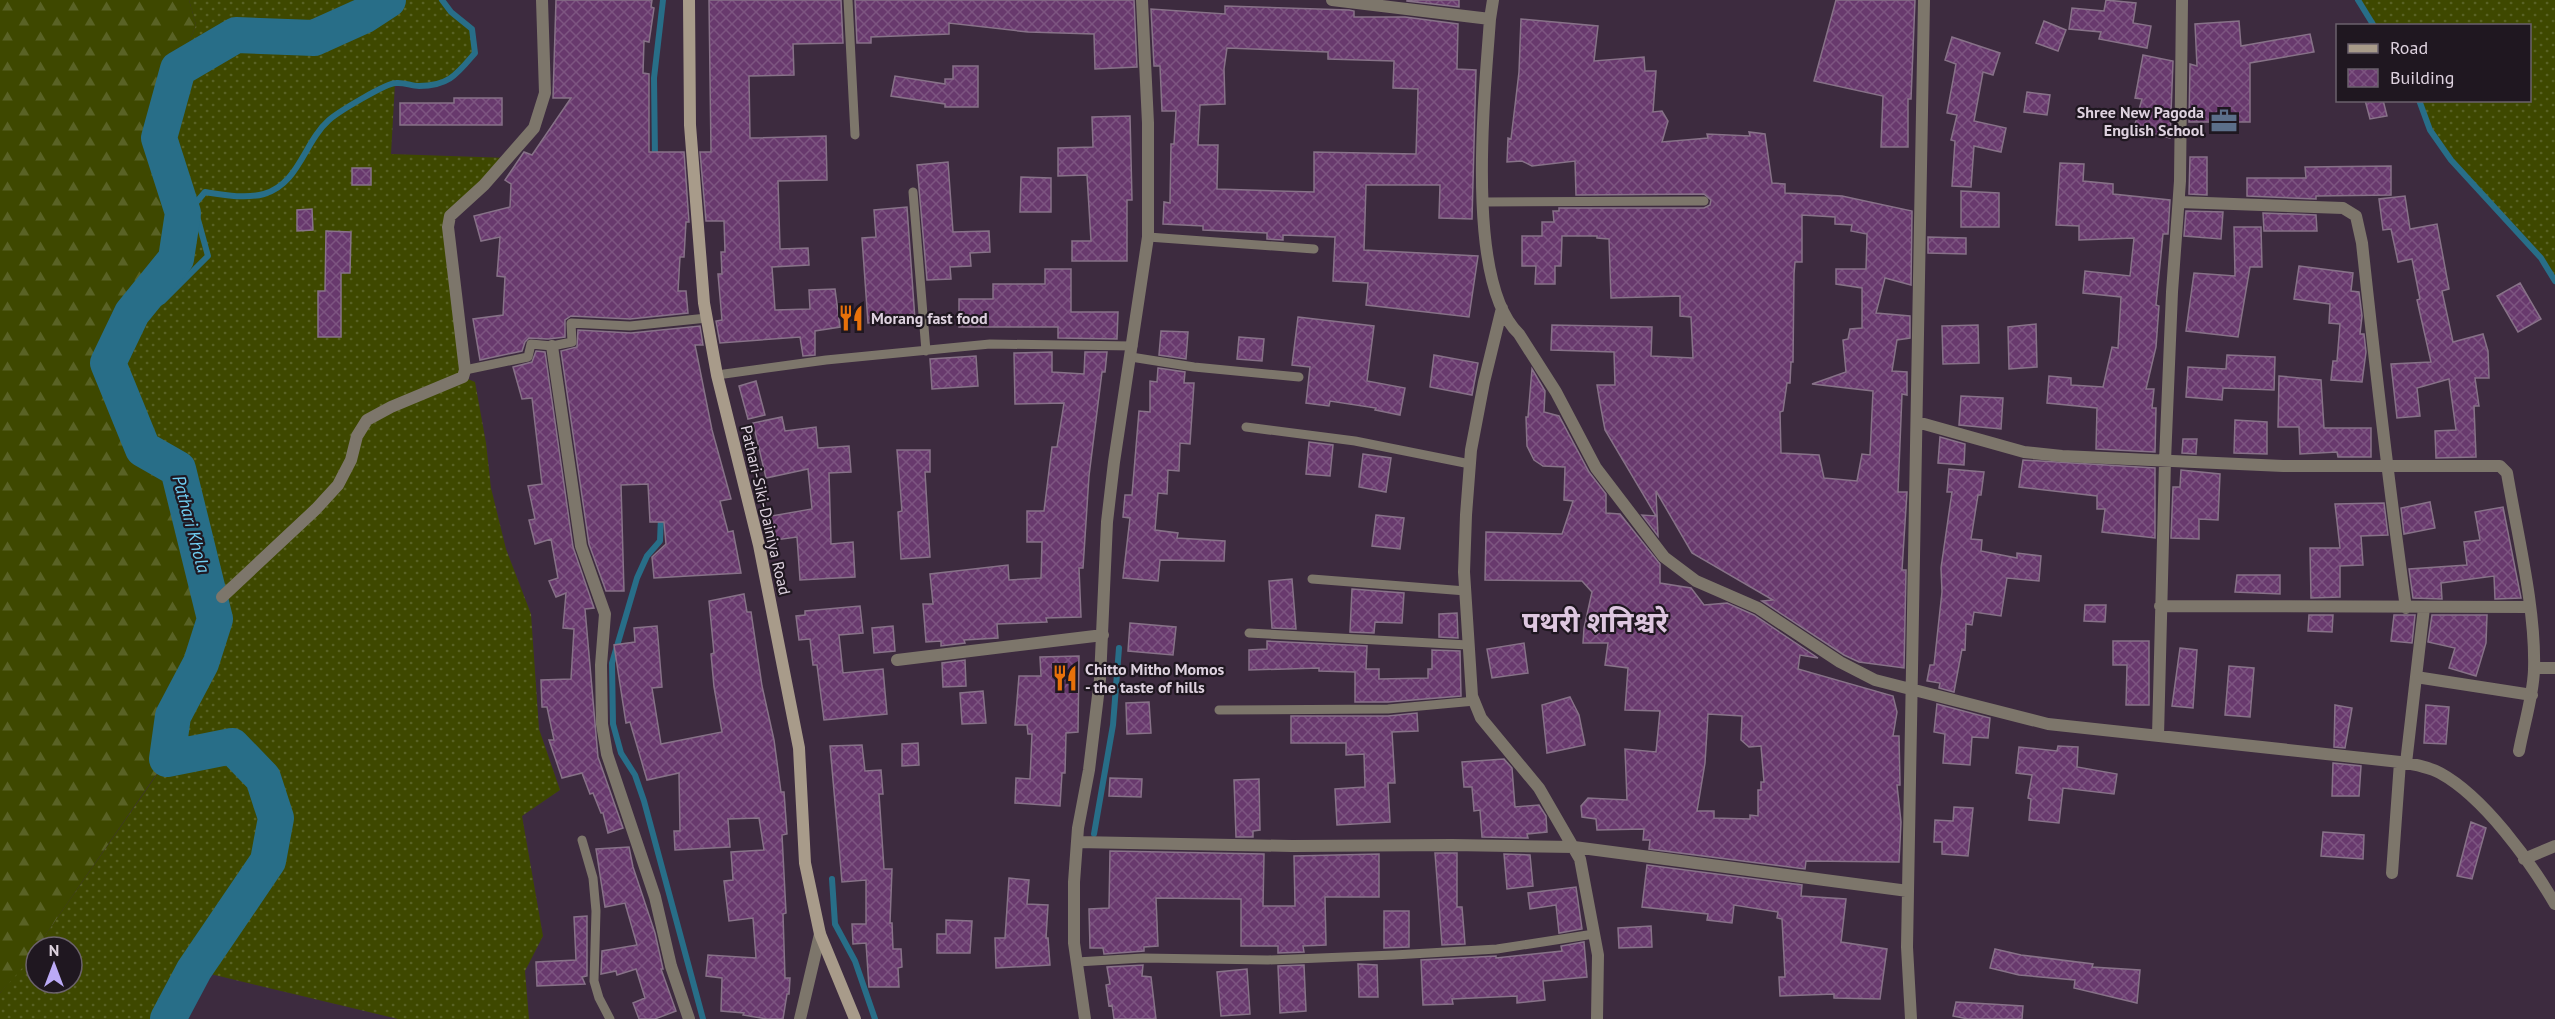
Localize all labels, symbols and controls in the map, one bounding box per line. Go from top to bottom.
legend [2336,24,2531,102]
text: Road [2390,36,2428,59]
text: Building [2390,66,2454,89]
place label: Shree New Pagoda English School [2077,102,2204,140]
office icon: Shree New Pagoda English School [2209,106,2239,136]
restaurant icon: Morang fast food [836,303,866,333]
place label: Morang fast food [871,308,988,328]
street label: Pathari-Siki-Dainiya Road [737,423,795,597]
water label: Pathari Khola [167,473,216,575]
district label: पथरी शनिश्चरे [1522,603,1669,640]
place label: Chitto Mitho Momos - the taste of hills [1085,659,1224,697]
restaurant icon: Chitto Mitho Momos - the taste of hills [1050,663,1080,693]
north arrow [24,935,84,995]
text: N [49,940,59,960]

